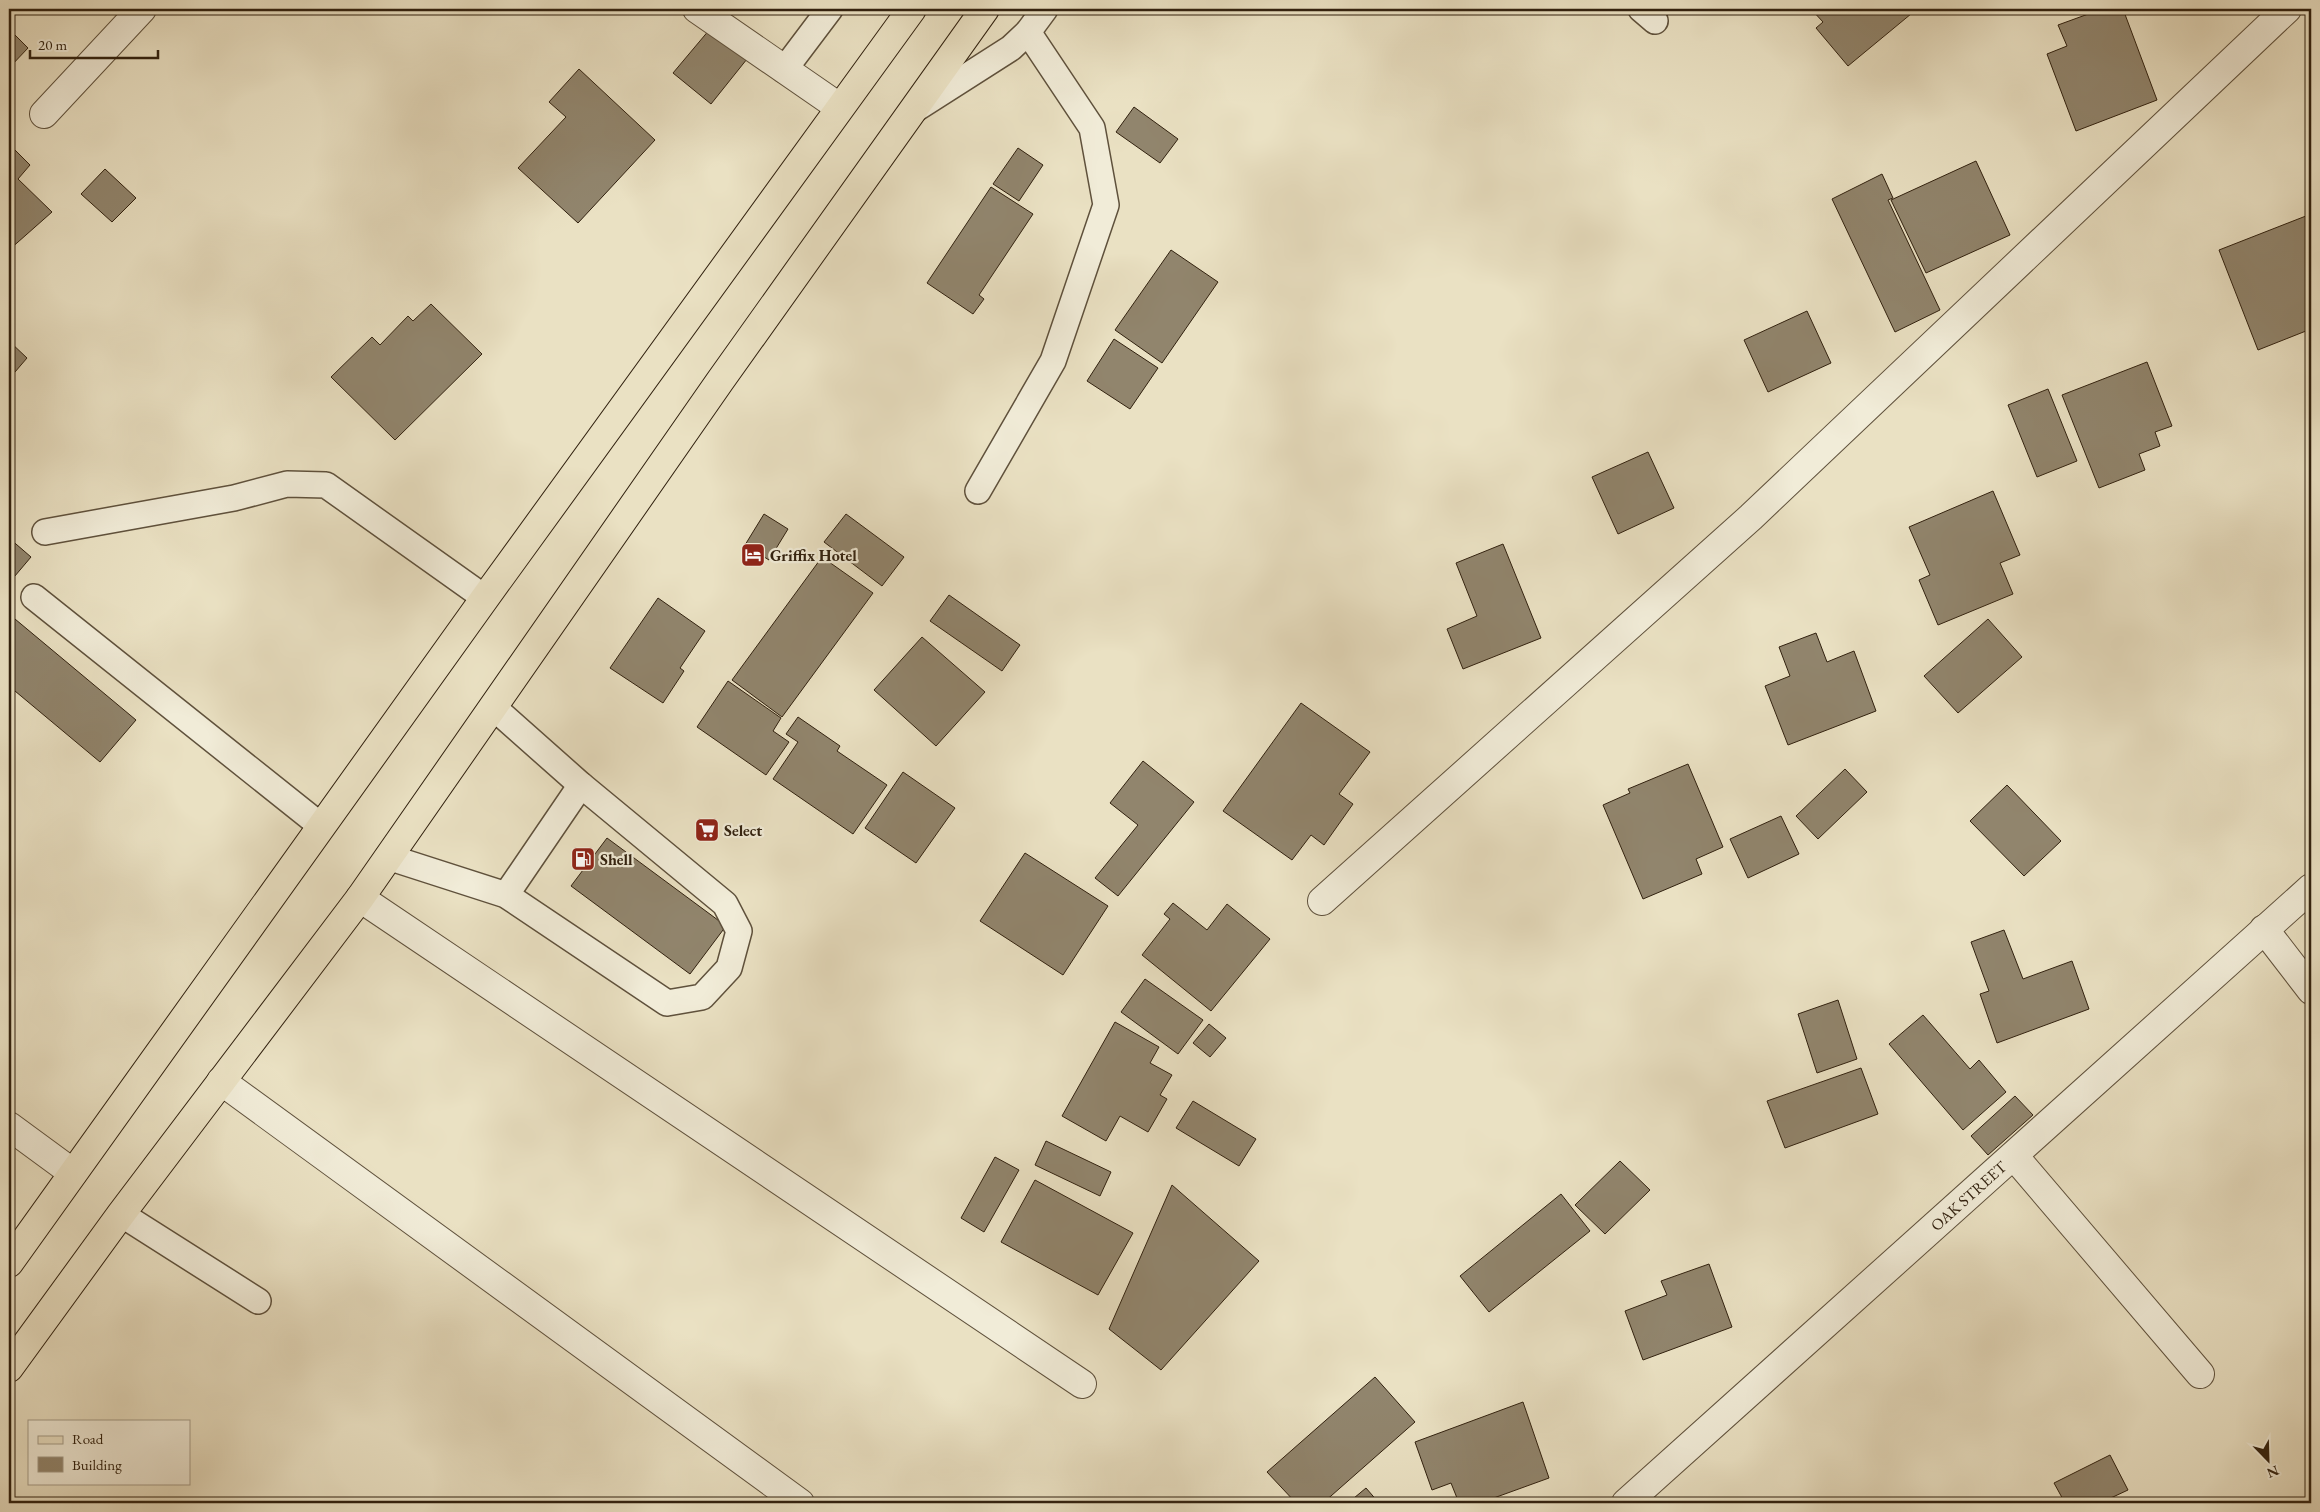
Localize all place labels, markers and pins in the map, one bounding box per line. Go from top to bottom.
hotel icon: Griffix Hotel [740,542,766,568]
place label: Griffix Hotel [770,545,857,566]
supermarket icon: Select [694,817,720,843]
place label: Select [724,820,762,841]
fuel station icon: Shell [570,846,596,872]
place label: Shell [600,849,633,870]

